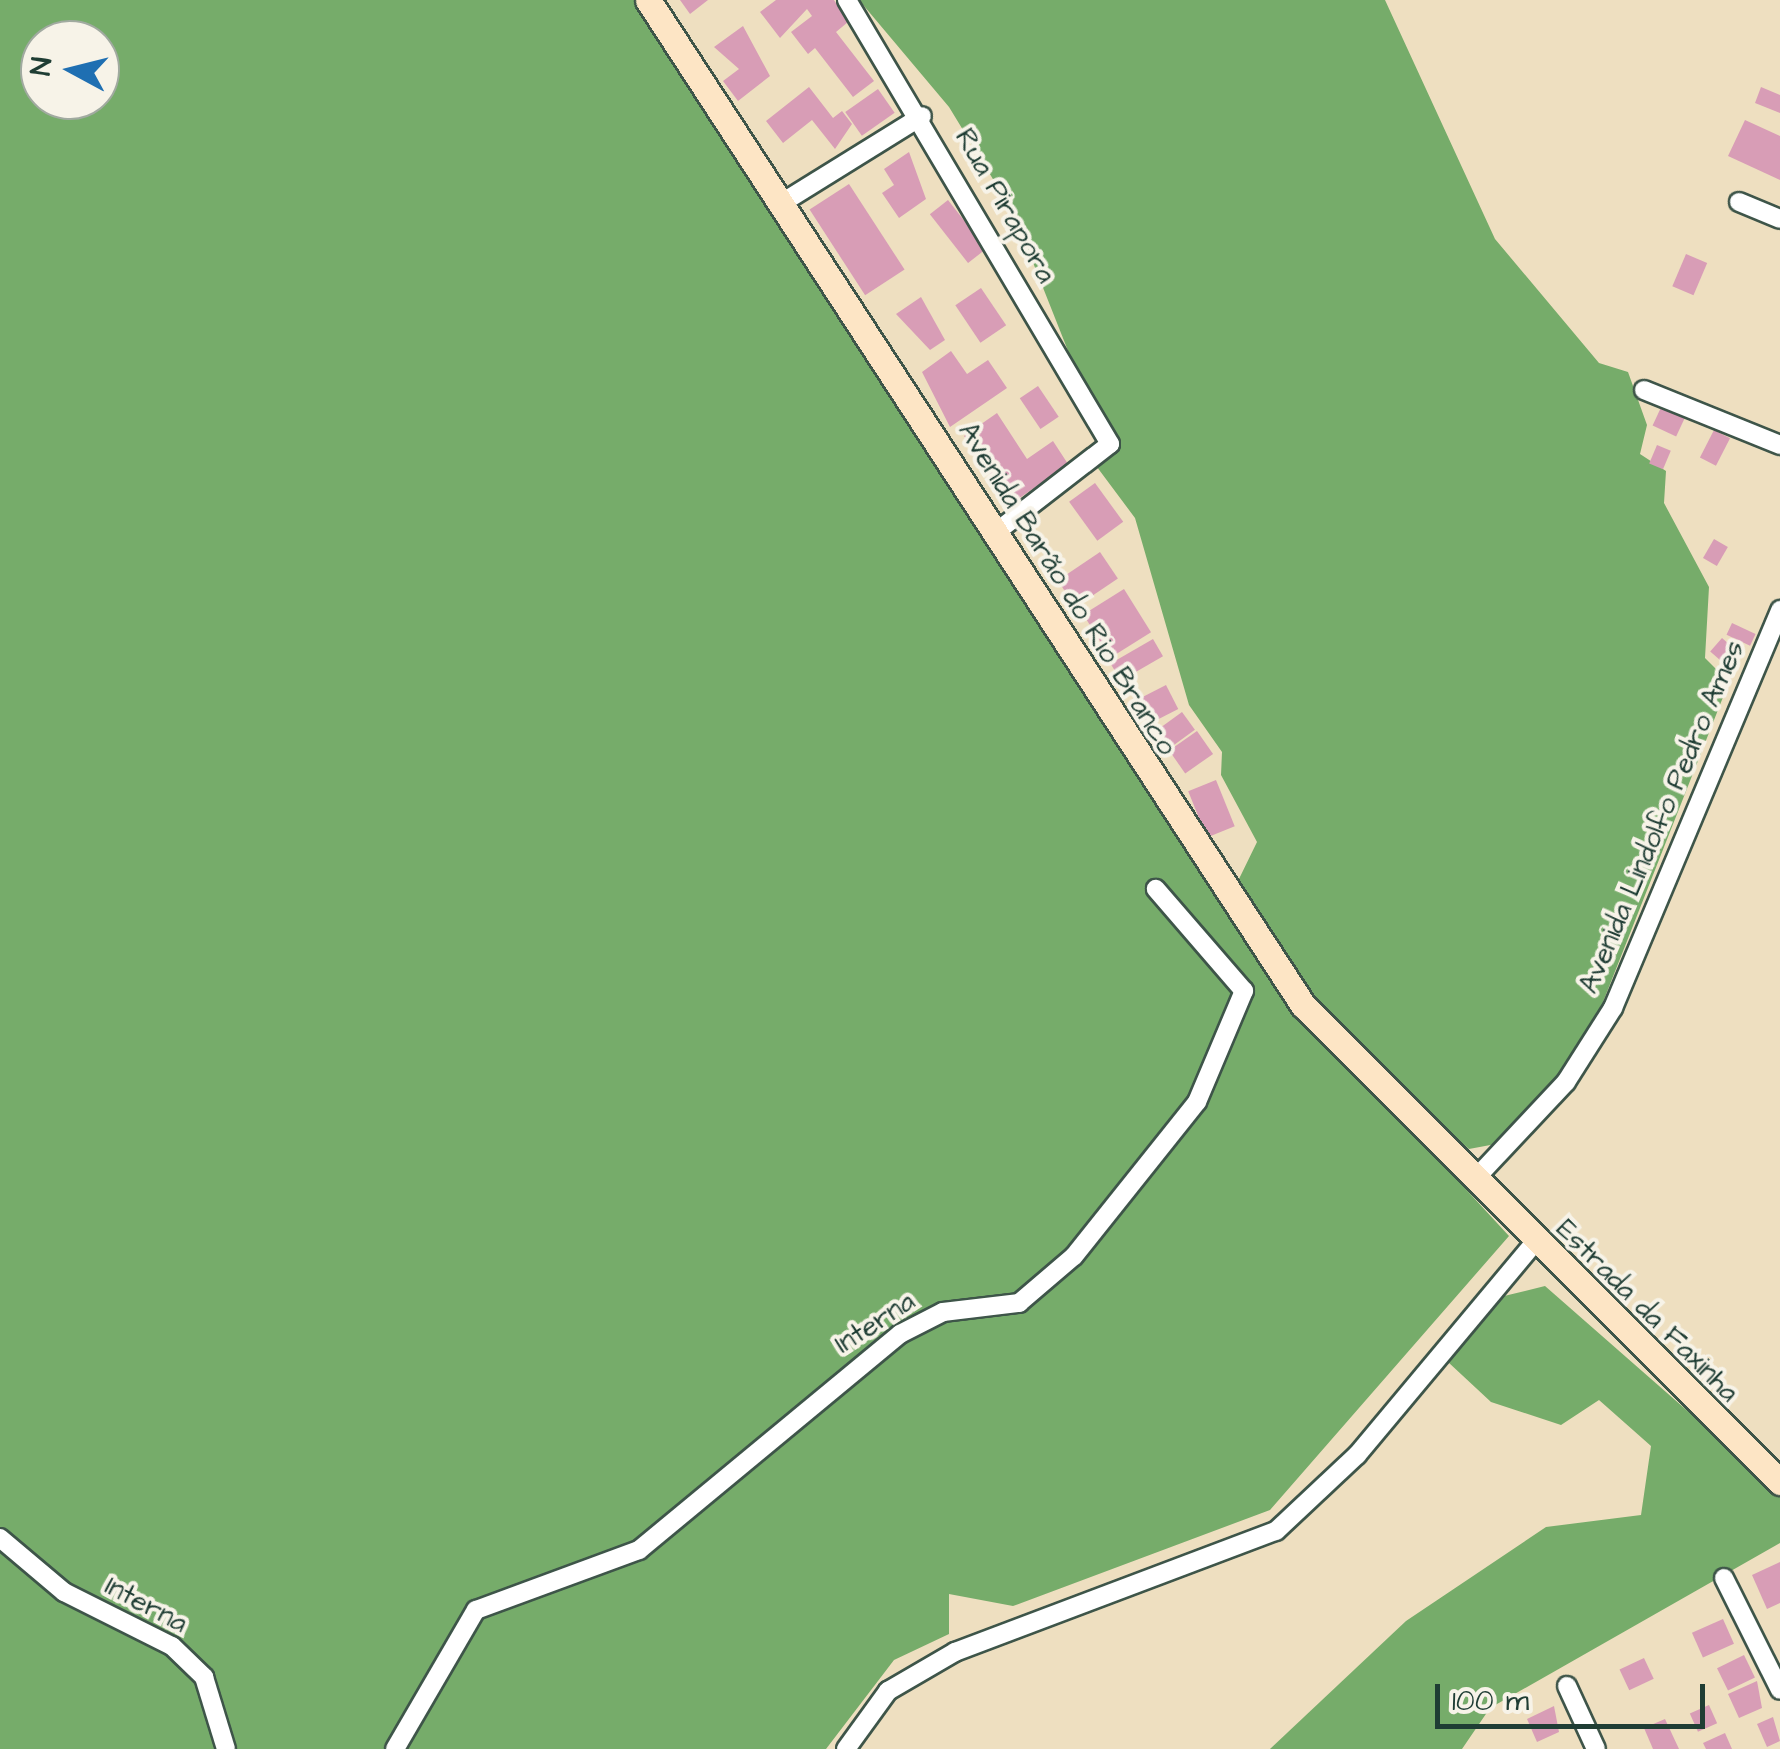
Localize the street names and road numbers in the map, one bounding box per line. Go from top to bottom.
street label: Rua Pirapora [947,123,1063,289]
street label: Avenida Barão do Rio Branco [950,416,1184,762]
street label: Avenida Lindolfo Pedro Ames [1572,636,1752,998]
street label: Estrada da Faxinha [1549,1213,1745,1409]
street label: Interna [829,1285,921,1361]
street label: Interna [99,1569,193,1641]

